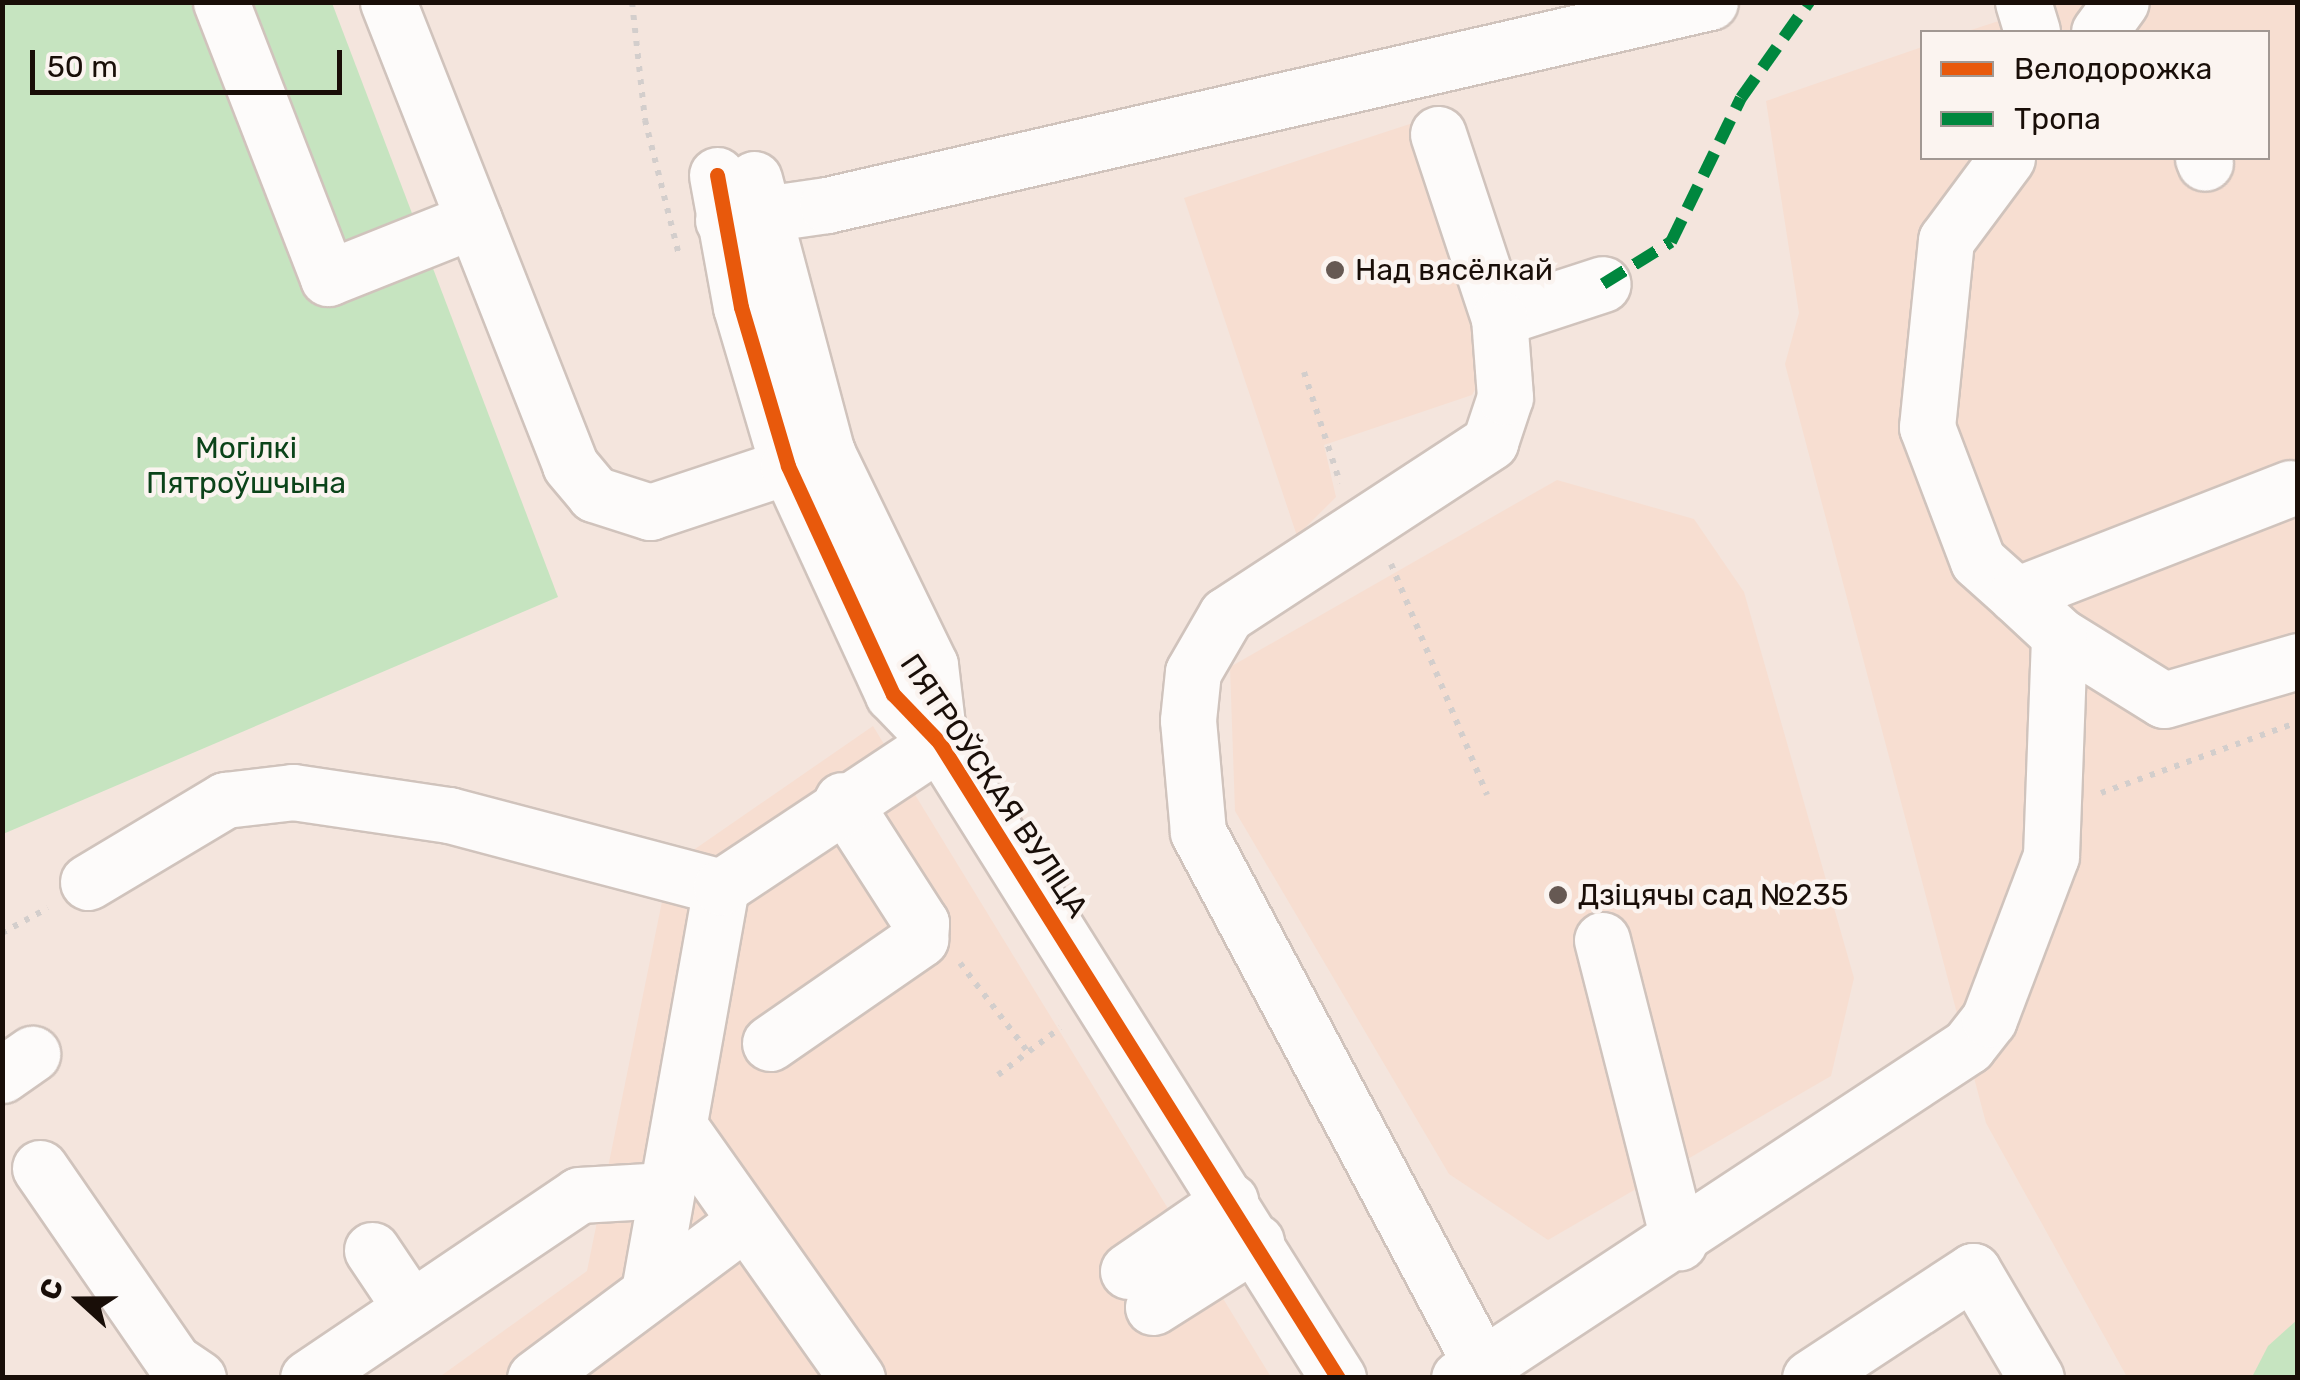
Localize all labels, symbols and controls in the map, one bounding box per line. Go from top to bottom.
scale bar [35,30,348,92]
legend [1920,30,2270,160]
text: 50 m [47,49,118,85]
text: Велодорожка [2014,51,2212,87]
text: Тропа [2014,101,2101,137]
place label: Над вясёлкай [1355,252,1553,288]
marker: Над вясёлкай [1324,259,1346,281]
park label: Могілкі Пятроўшчына [146,430,346,500]
street label: ПЯТРОЎСКАЯ ВУЛІЦА [892,647,1096,925]
place label: Дзіцячы сад №235 [1578,877,1848,913]
marker: Дзіцячы сад №235 [1547,884,1569,906]
north arrow [30,1250,130,1350]
text: С [33,1274,70,1304]

